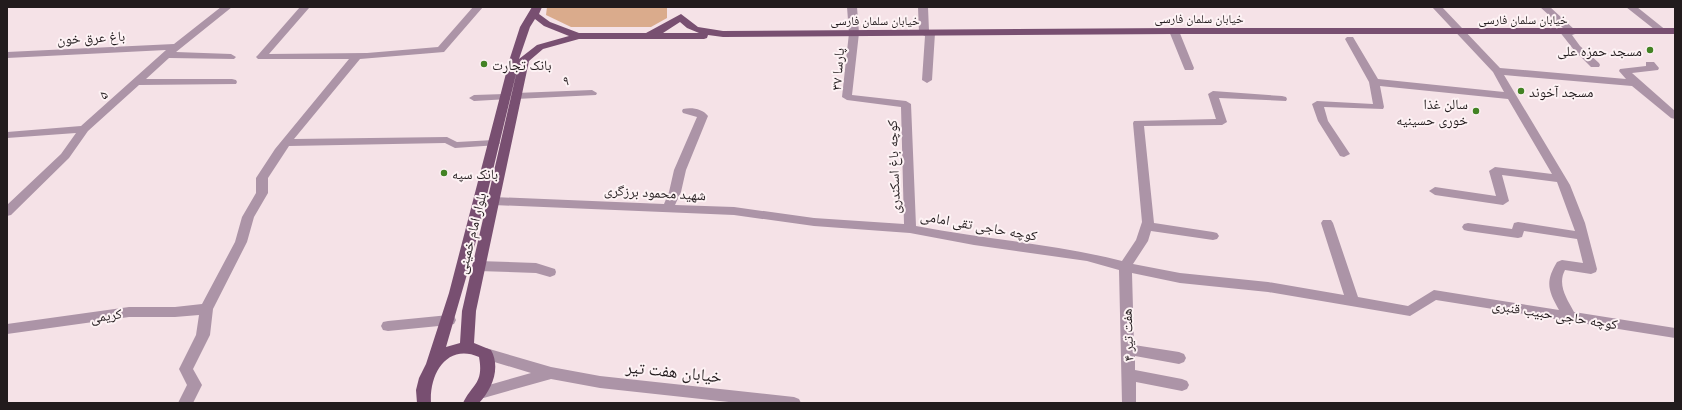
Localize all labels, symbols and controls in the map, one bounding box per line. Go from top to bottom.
street label: خیابان سلمان فارسی [1154,11,1244,26]
street label: خیابان سلمان فارسی [1478,12,1568,27]
street label: خیابان سلمان فارسی [830,13,920,28]
street label: باغ عرق خون [56,27,126,49]
place label: مسجد حمزه علی [1557,42,1642,60]
marker: مسجد حمزه علی [1645,45,1655,55]
street label: پارسا ۳۷ [827,47,848,91]
place label: بانک تجارت [492,56,552,74]
marker: بانک تجارت [479,59,489,69]
street label: ۹ [563,71,569,89]
place label: مسجد آخوند [1529,83,1593,101]
street label: ۵ [95,86,111,102]
marker: مسجد آخوند [1516,86,1526,96]
place label: سالن غذا خوری حسینیه [1396,95,1468,129]
marker: سالن غذا خوری حسینیه [1471,106,1481,116]
street label: کوچه باغ اسکندری [883,119,905,214]
place label: بانک سپه [452,165,498,183]
marker: بانک سپه [439,168,449,178]
street label: شهید محمود برزگری [604,181,706,204]
street label: بلوار امام خمینی [453,190,491,276]
street label: کوچه حاجی تقی امامی [919,206,1039,245]
street label: کوچه حاجی حبیب قنبری [1491,296,1619,333]
street label: کریمی [89,304,123,327]
street label: هفت تیر ۴ [1118,308,1137,362]
street label: خیابان هفت تیر [624,355,723,388]

